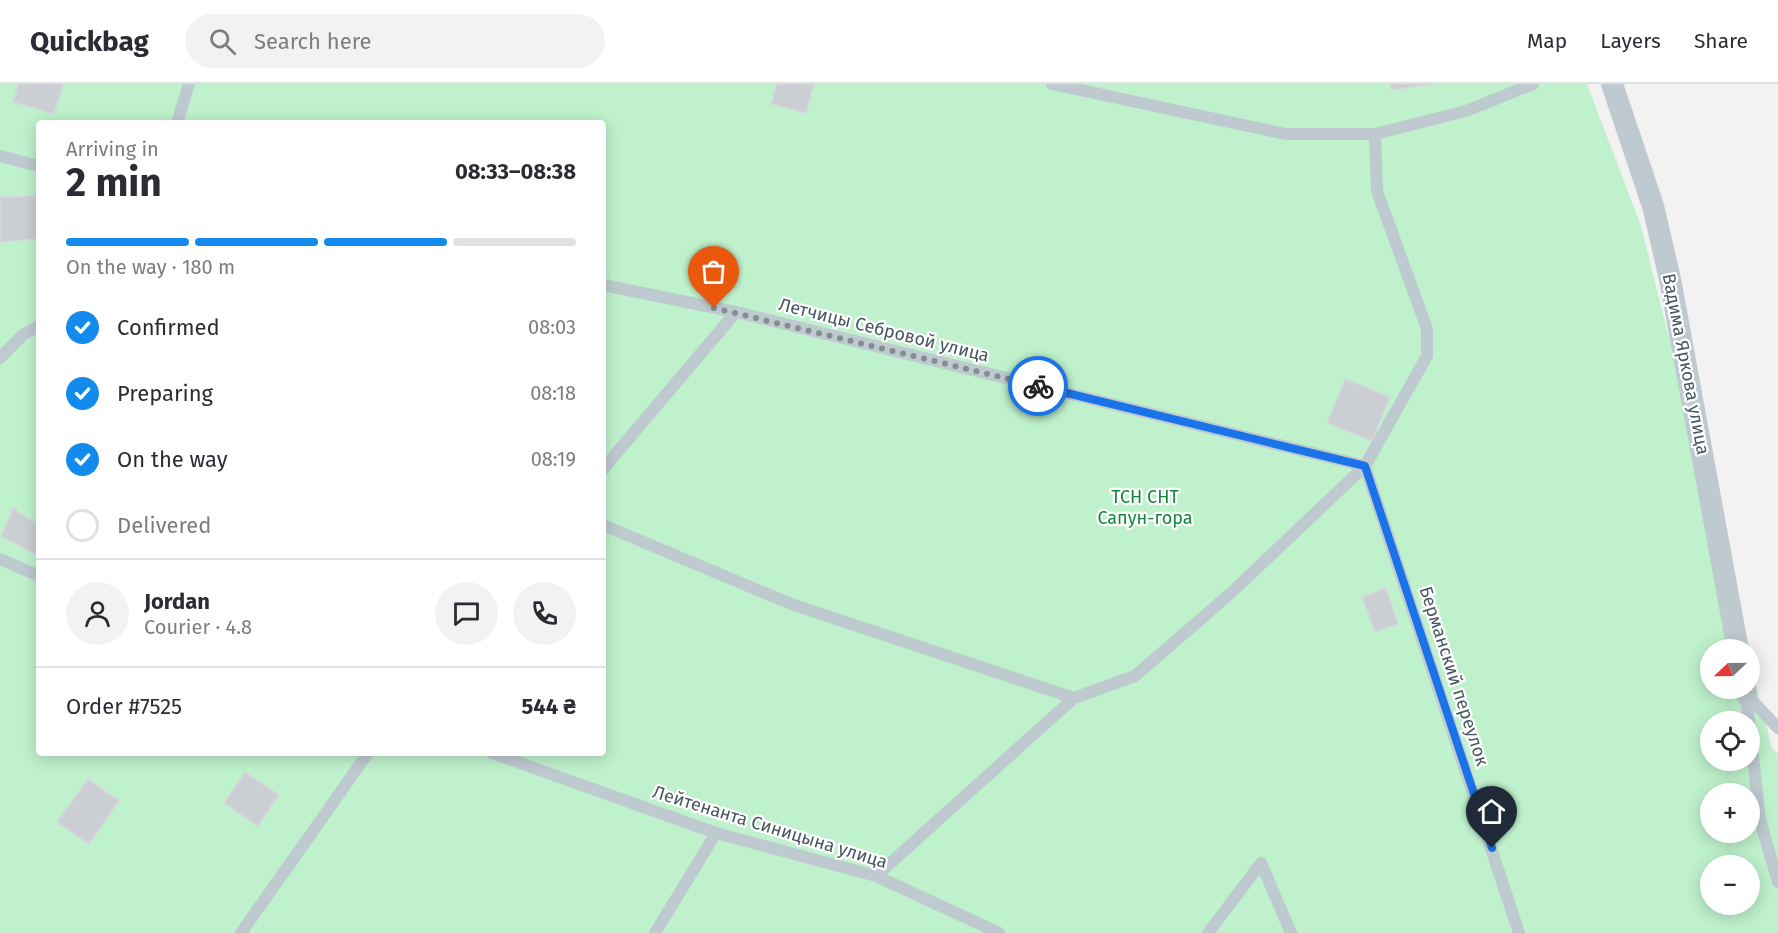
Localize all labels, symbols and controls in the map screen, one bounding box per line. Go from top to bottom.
search box [185,14,605,68]
text: Quickbag [30,25,149,58]
icon: search [206,25,239,58]
text: Search here [254,28,372,55]
text: Map [1527,28,1567,54]
text: Layers [1600,28,1661,54]
text: Share [1694,28,1748,54]
text: Arriving in [66,137,159,161]
text: 08:33–08:38 [455,158,576,185]
text: 2 min [66,160,162,206]
pin [688,246,739,308]
text: On the way · 180 m [66,255,235,279]
icon: bag [697,255,730,288]
street label: Вадима Яркова улица [1658,271,1714,457]
street label: Летчицы Себровой улица [777,293,991,367]
icon: check [66,311,99,344]
text: Confirmed [117,314,220,341]
text: 08:03 [528,315,576,339]
courier [1008,356,1068,416]
icon: bike [1022,370,1055,403]
icon: check [66,377,99,410]
text: Preparing [117,380,213,407]
text: 08:18 [530,381,576,405]
icon: check [66,443,99,476]
text: On the way [117,446,228,473]
text: 08:19 [531,447,576,471]
park label: ТСН СНТ Сапун-гора [1097,486,1193,529]
text: Delivered [117,512,212,539]
button: person [66,582,129,645]
button: chat [435,582,498,645]
button: phone [513,582,576,645]
street label: Берманский переулок [1415,583,1494,769]
text: Jordan [144,588,210,615]
text: Courier · 4.8 [144,615,252,639]
north arrow [1700,639,1760,699]
map controls [1700,639,1760,915]
text: Order #7525 [66,693,182,720]
text: 544 ₴ [521,693,576,720]
button: locate [1700,711,1760,771]
street label: Лейтенанта Синицына улица [650,781,890,873]
button: + [1700,783,1760,843]
pin [1466,786,1517,848]
icon: home [1475,795,1508,828]
button: − [1700,855,1760,915]

